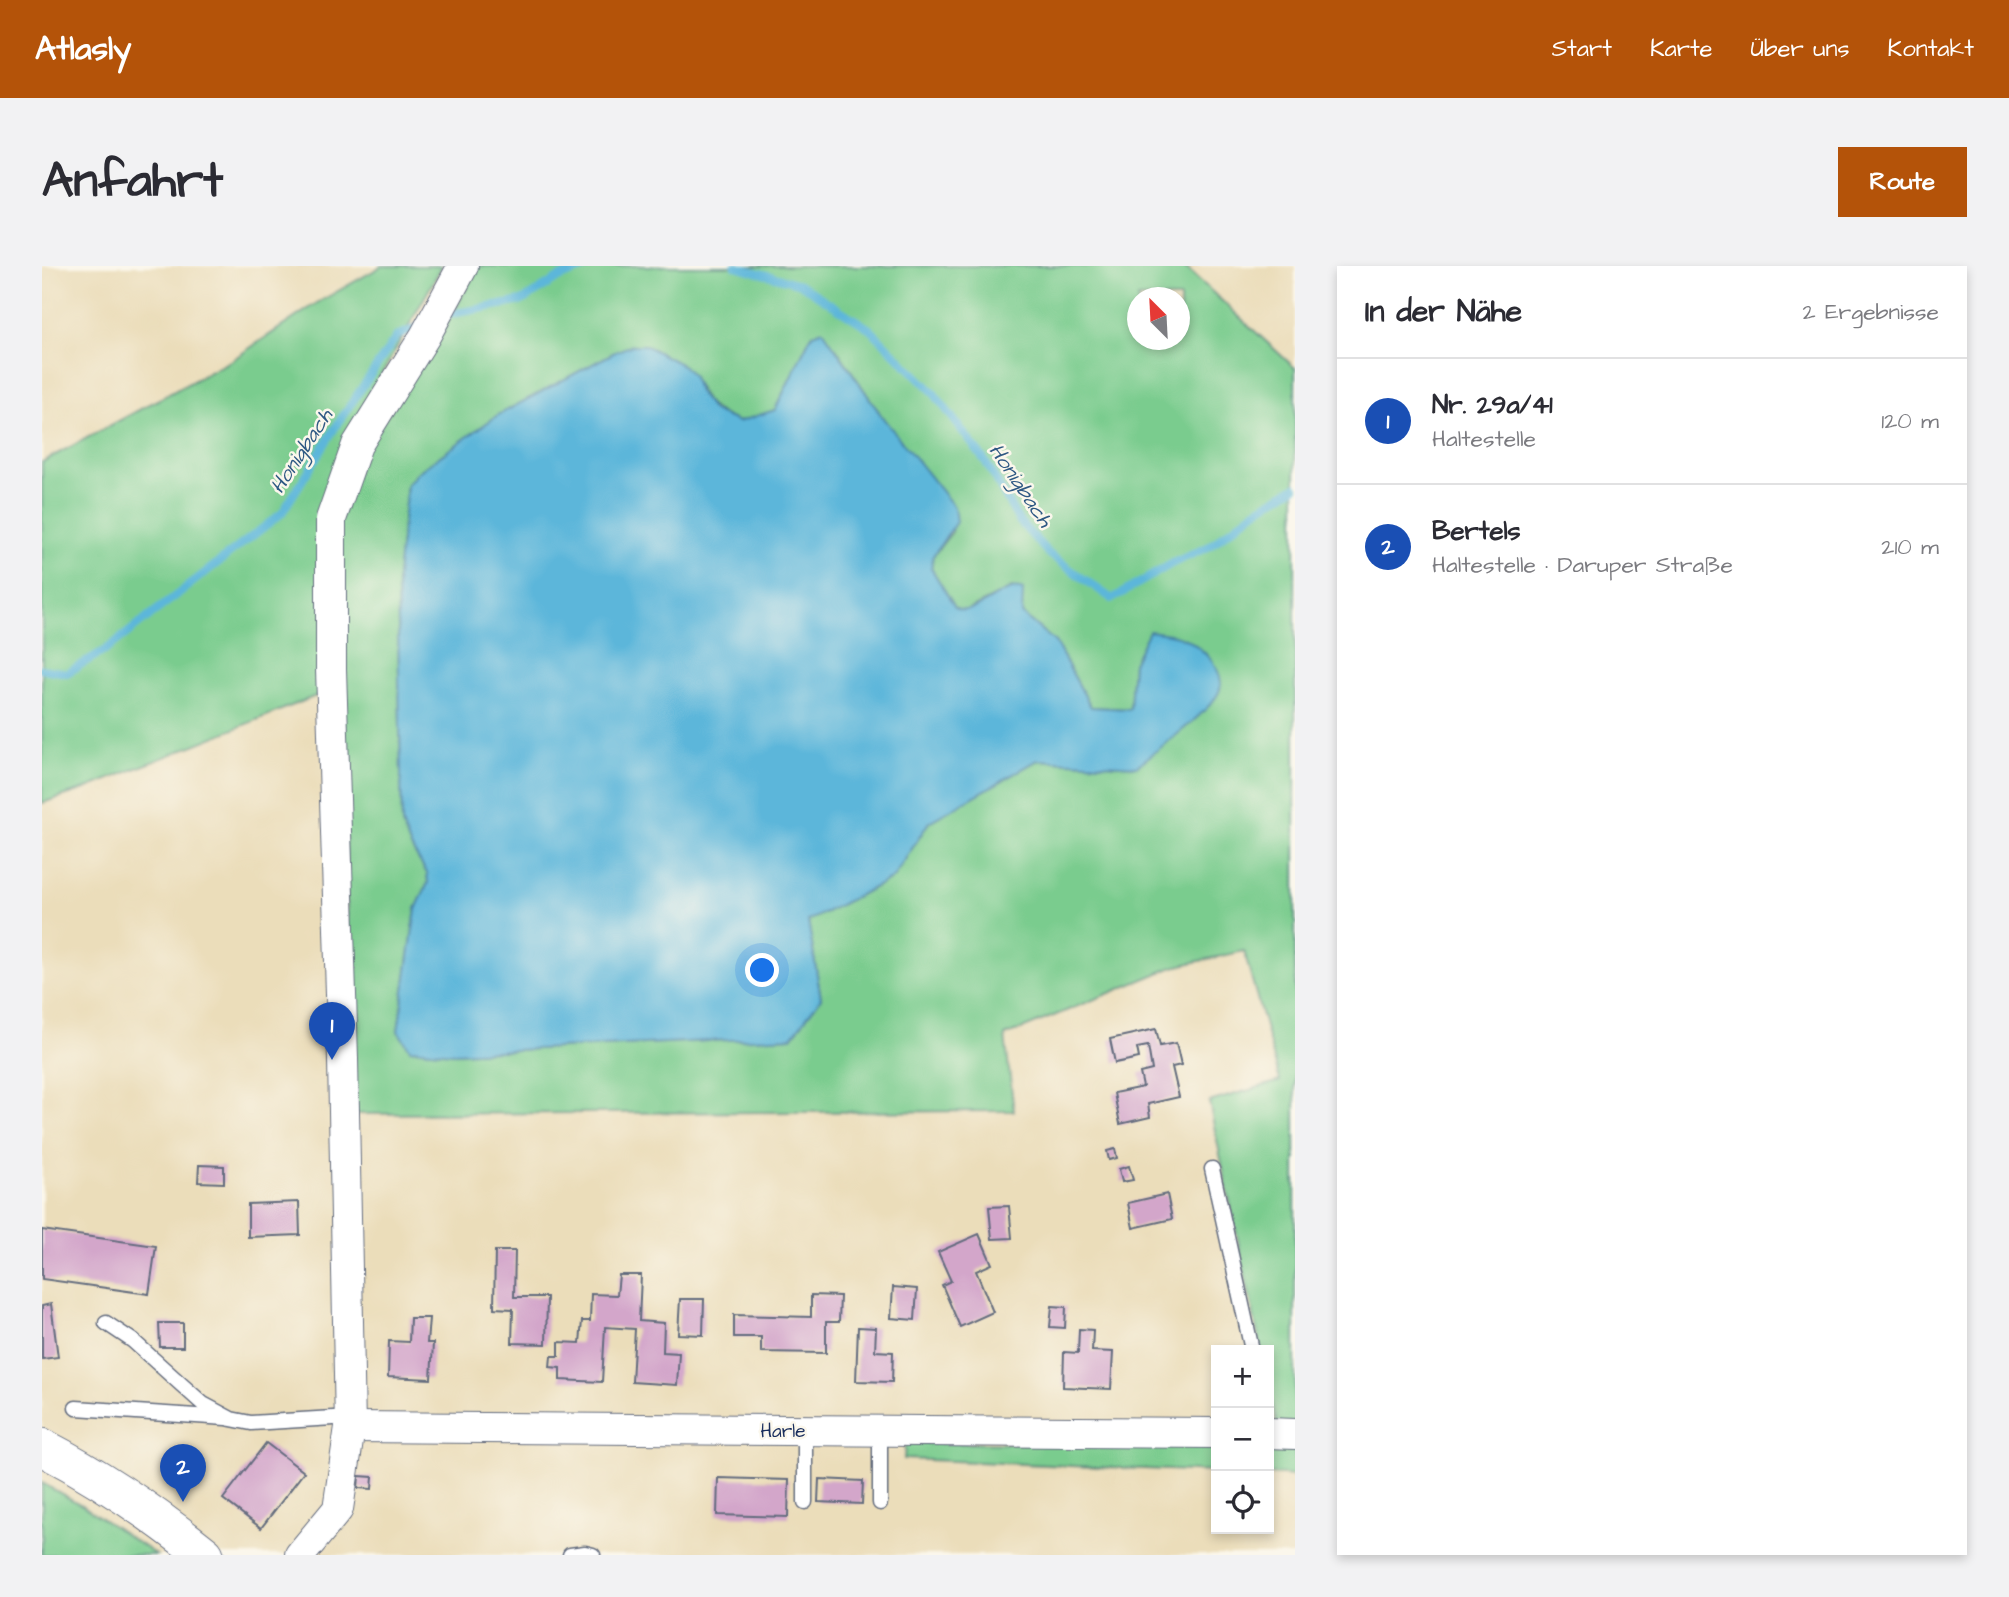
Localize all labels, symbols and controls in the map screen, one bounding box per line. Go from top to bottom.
text: Atlasly [35,26,131,72]
text: Start [1552,32,1612,66]
text: Karte [1650,32,1713,66]
text: Über uns [1751,32,1850,66]
text: Kontakt [1888,32,1974,66]
button: Route [1838,147,1967,217]
text: Anfahrt [42,148,223,216]
north arrow [1127,287,1190,350]
text: In der Nähe [1365,291,1522,333]
text: 2 Ergebnisse [1803,296,1939,328]
text: Nr. 29a/41 [1432,387,1552,423]
water label: Honigbach [263,402,341,500]
text: 1 [1387,405,1389,437]
text: 120 m [1881,405,1939,437]
text: Haltestelle [1432,423,1536,455]
water label: Honigbach [981,438,1060,535]
text: Bertels [1432,513,1521,549]
text: 2 [1381,531,1395,563]
text: 210 m [1881,531,1939,563]
text: Haltestelle · Daruper Straße [1432,549,1733,581]
your location [745,953,779,987]
pin: 1 [309,1002,355,1060]
map controls [1211,1345,1274,1534]
button: + [1211,1345,1274,1408]
button: − [1211,1408,1274,1471]
street label: Harle [761,1418,805,1445]
pin: 2 [160,1444,206,1502]
button: locate [1211,1471,1274,1534]

